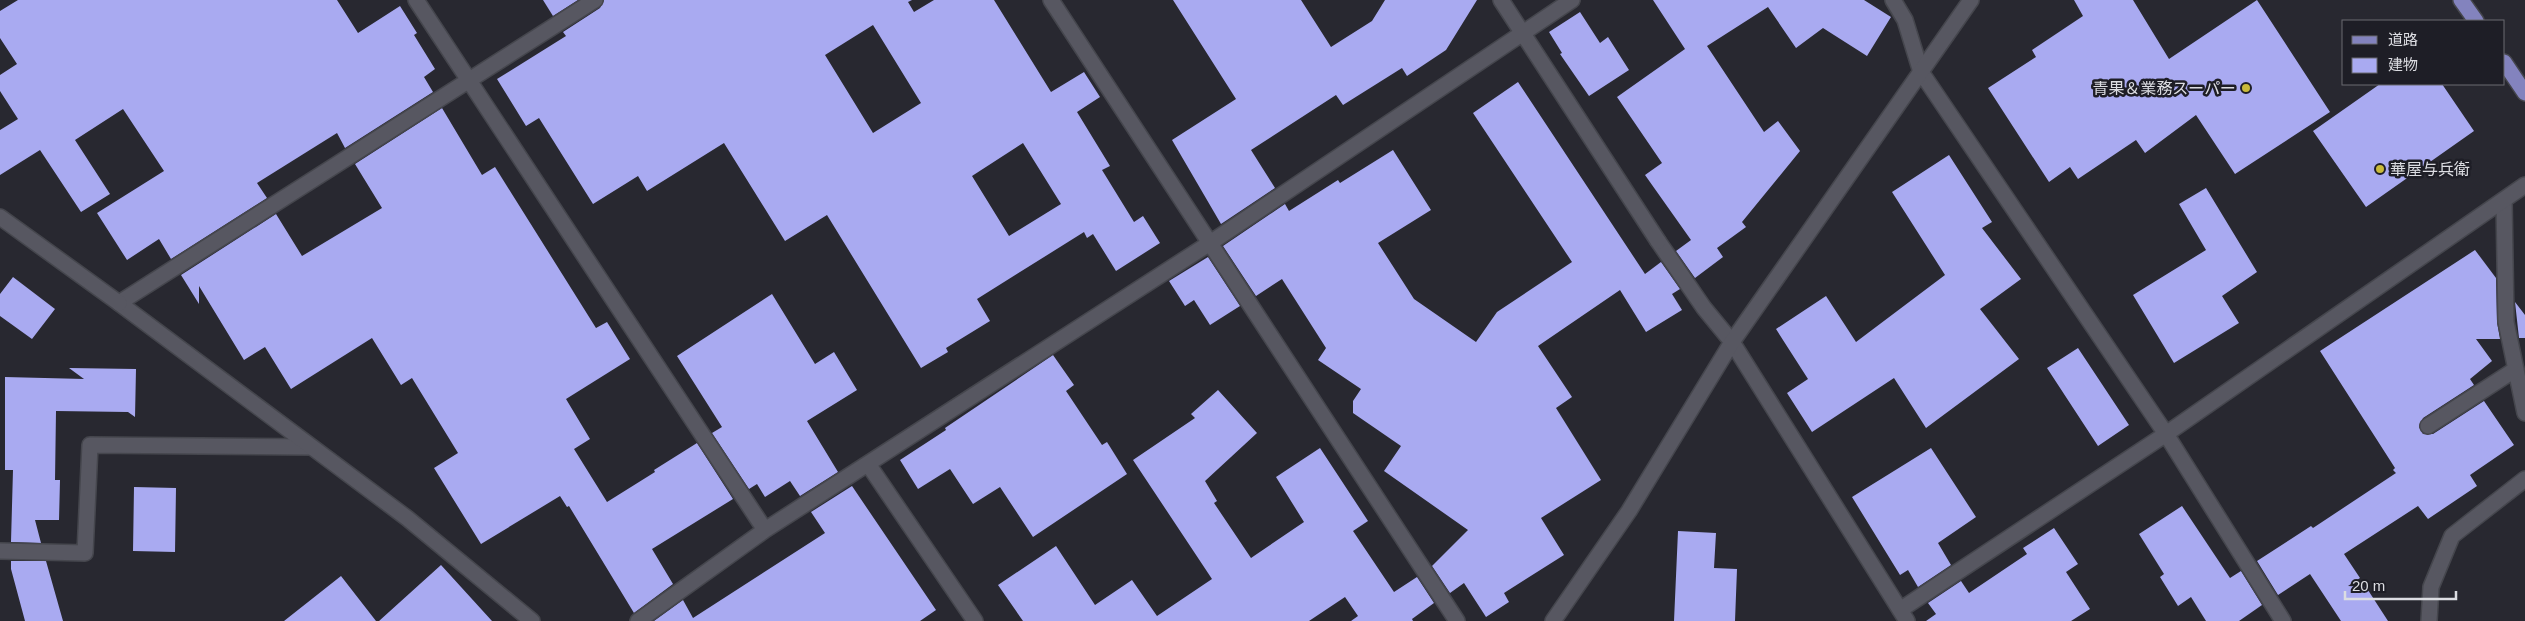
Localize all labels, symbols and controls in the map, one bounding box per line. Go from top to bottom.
legend [2342,20,2505,85]
text: 道路 [2388,31,2418,48]
text: 建物 [2388,56,2418,73]
place label: 青果＆業務スーパー [2092,80,2236,97]
marker: 青果＆業務スーパー [2240,82,2252,94]
place label: 華屋与兵衛 [2390,161,2470,178]
marker: 華屋与兵衛 [2374,163,2386,175]
scale bar [2345,568,2456,600]
text: 20 m [2352,577,2385,594]

